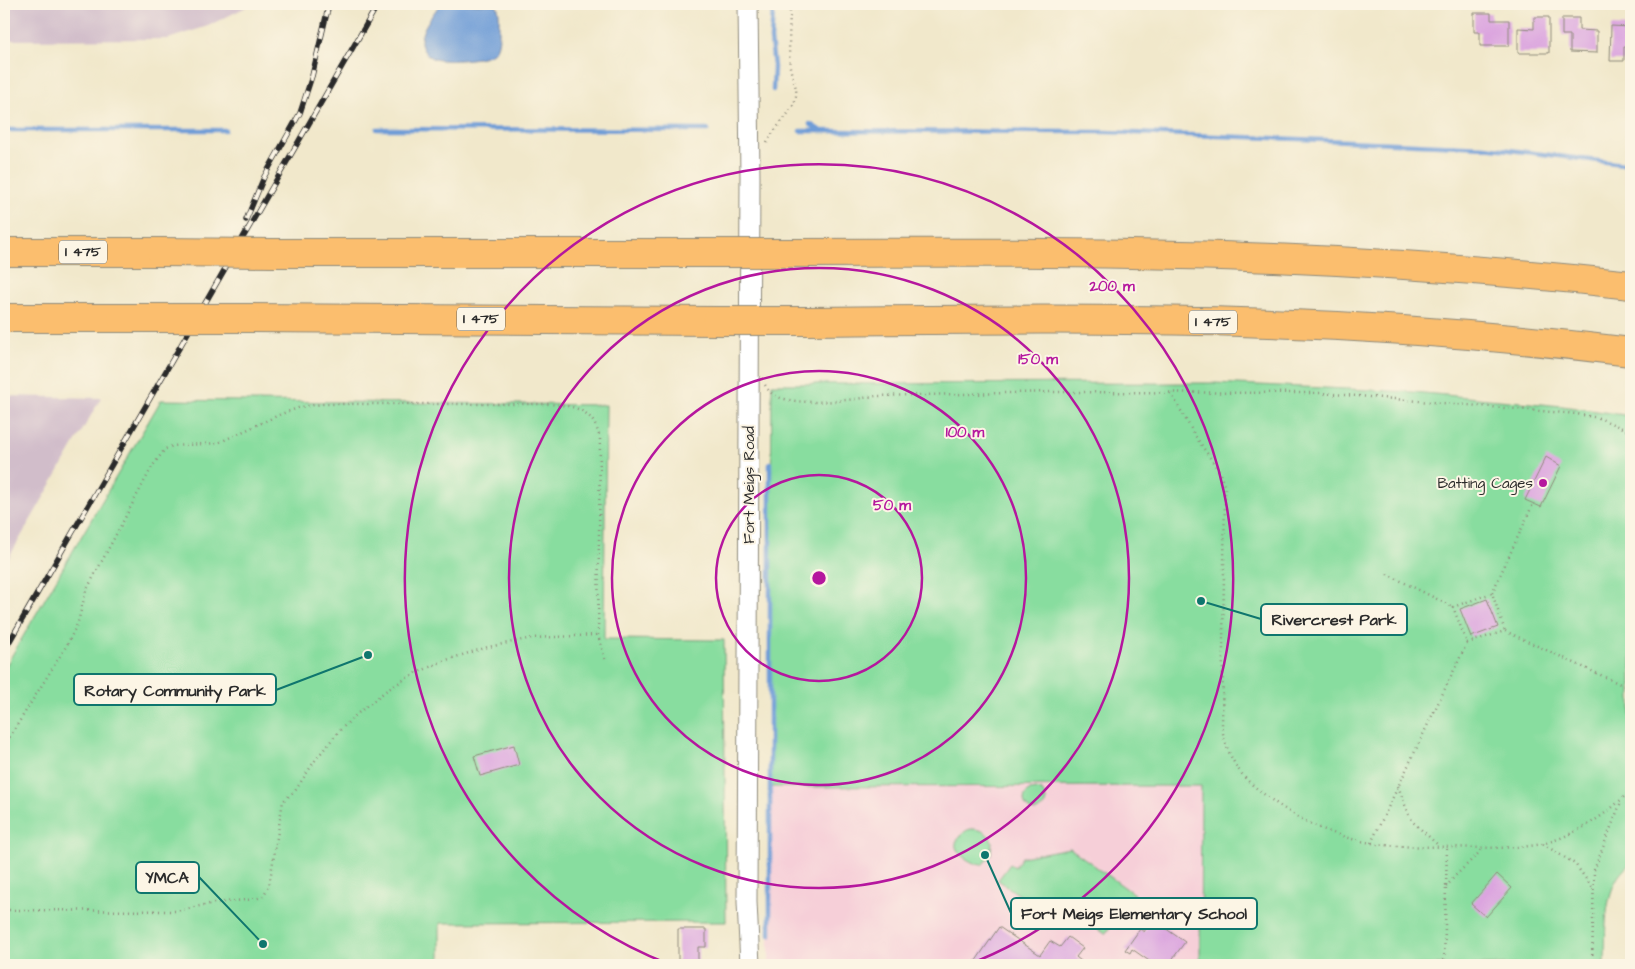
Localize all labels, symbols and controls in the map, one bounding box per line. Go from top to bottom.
road number: I 475 [59,240,107,264]
text: 200 m [1088,276,1135,297]
road number: I 475 [457,308,505,330]
road number: I 475 [1189,311,1237,334]
text: 150 m [1018,349,1058,370]
text: 100 m [946,422,985,443]
street label: Fort Meigs Road [739,426,761,544]
place label: Batting Cages [1437,473,1533,495]
marker: Batting Cages [1537,477,1549,489]
text: 50 m [873,495,911,516]
centre of rings [810,569,828,587]
callout: Rivercrest Park [1261,604,1407,635]
text: Rivercrest Park [1271,609,1397,631]
callout: Rotary Community Park [74,674,276,705]
text: Rotary Community Park [84,680,266,703]
callout: YMCA [136,862,199,893]
text: YMCA [145,867,189,889]
callout: Fort Meigs Elementary School [1011,898,1257,929]
text: Fort Meigs Elementary School [1021,903,1247,927]

